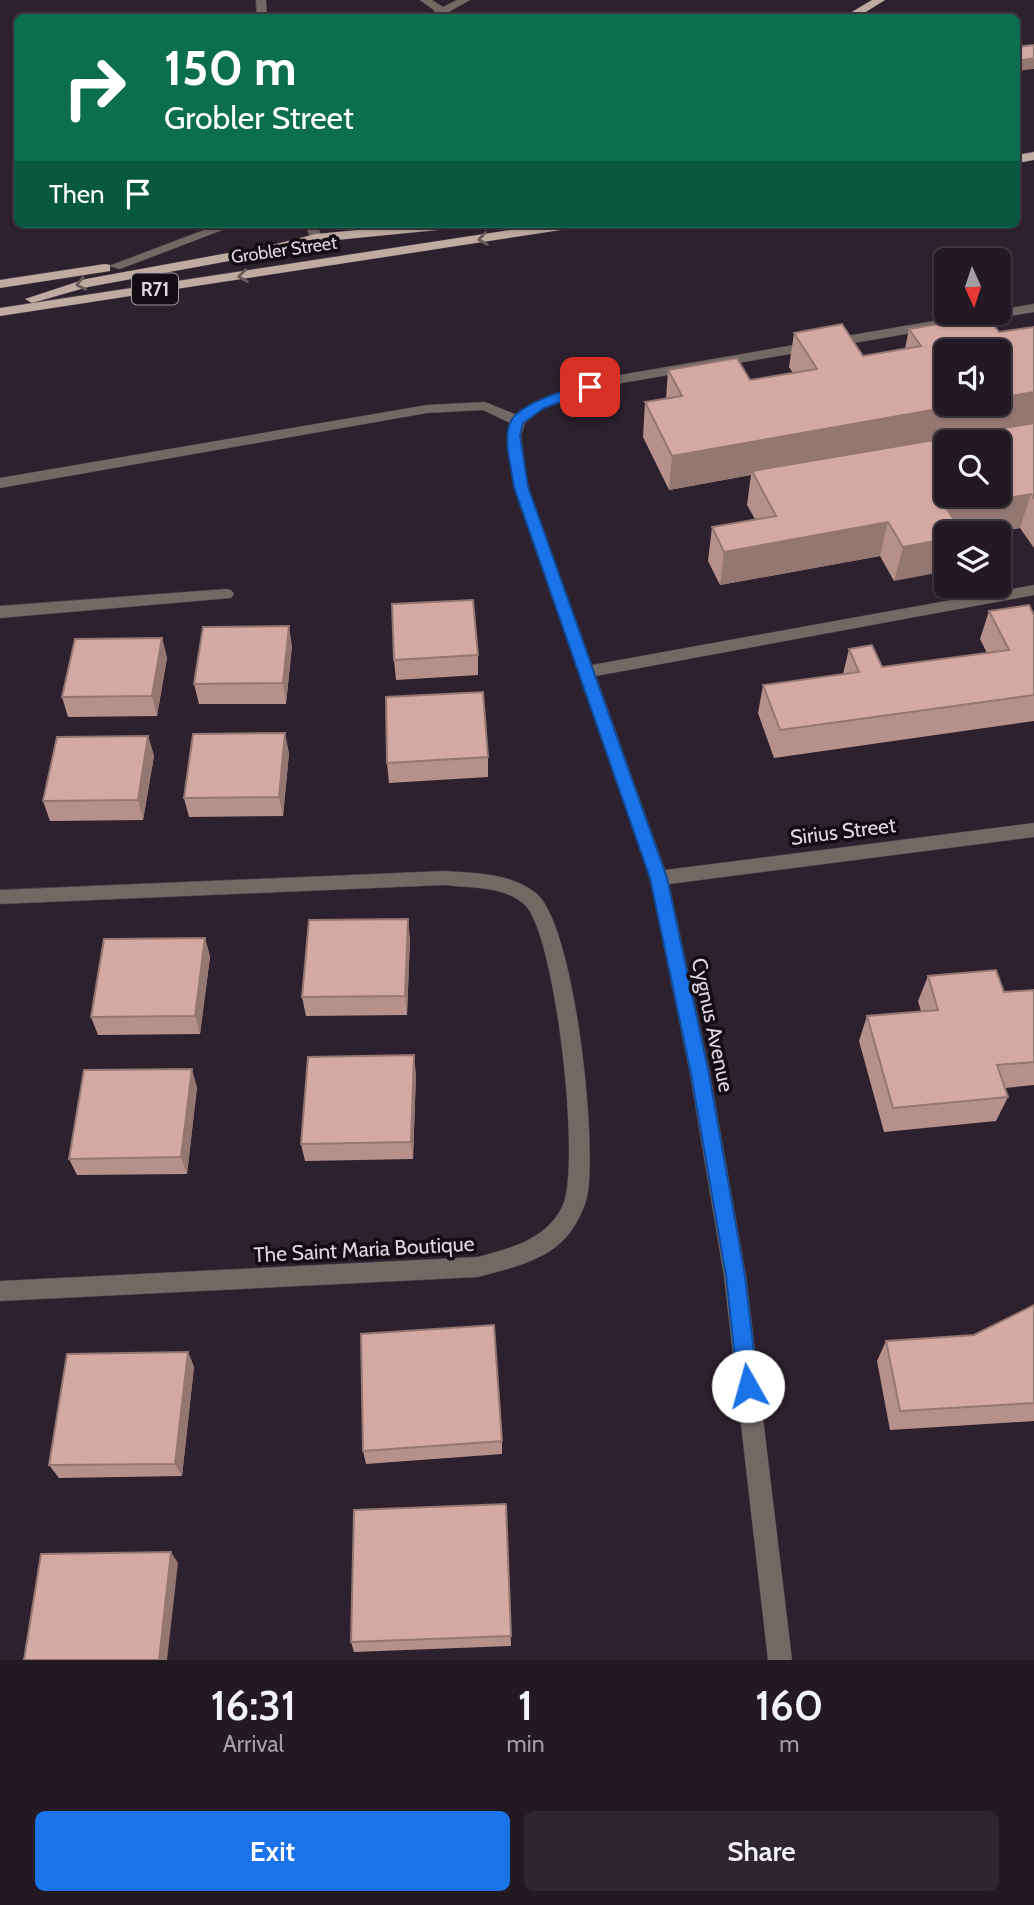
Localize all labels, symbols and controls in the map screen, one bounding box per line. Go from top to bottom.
text: 150 m [164,38,297,97]
icon: right [49,42,140,133]
text: Grobler Street [164,98,354,137]
icon: arrive [119,175,157,213]
text: Then [49,178,105,210]
one-way arrow [477,231,489,246]
street label: Grobler Street [230,232,338,268]
north arrow [934,248,1012,326]
map controls [934,248,1011,598]
one-way arrow [237,268,248,283]
road number: R71 [132,274,178,304]
one-way arrow [75,276,87,291]
button: sound [934,339,1011,416]
pin [560,357,620,417]
icon: arrive [571,368,609,406]
button: search [934,430,1011,507]
button: layers [934,521,1011,598]
street label: Sirius Street [789,812,897,850]
street label: Cygnus Avenue [687,956,739,1095]
street label: The Saint Maria Boutique [253,1231,475,1267]
position arrow [711,1349,785,1423]
text: 16:31 [211,1679,296,1731]
text: 1 [518,1679,533,1731]
text: 160 [755,1679,823,1731]
text: Arrival [223,1730,284,1758]
text: min [507,1730,545,1758]
text: m [779,1730,799,1758]
button: Exit [35,1811,510,1891]
button: Share [524,1811,999,1891]

